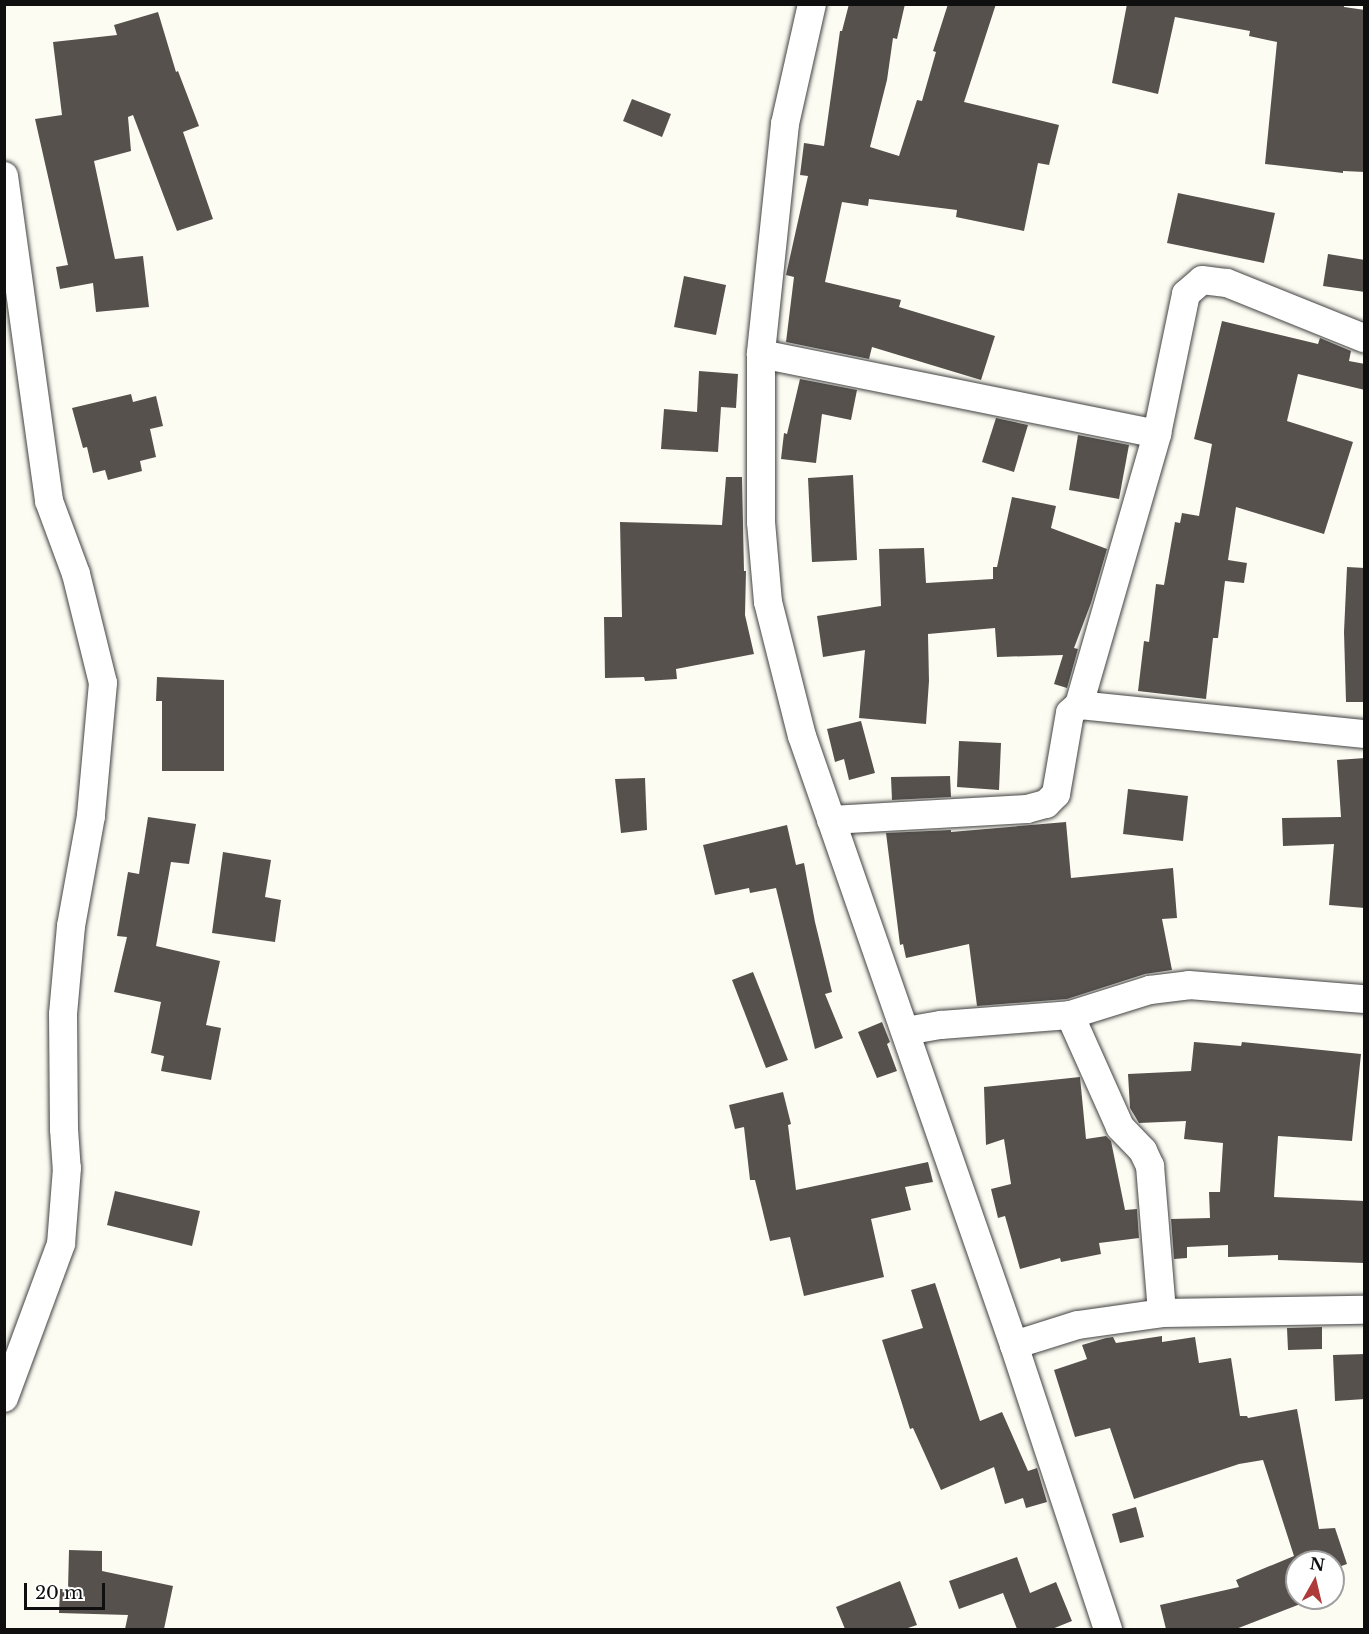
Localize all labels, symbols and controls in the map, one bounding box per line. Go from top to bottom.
north arrow [1285,1550,1345,1610]
text: N [1308,1553,1326,1575]
scale bar [27,1571,108,1609]
text: 20 m [35,1582,83,1604]

